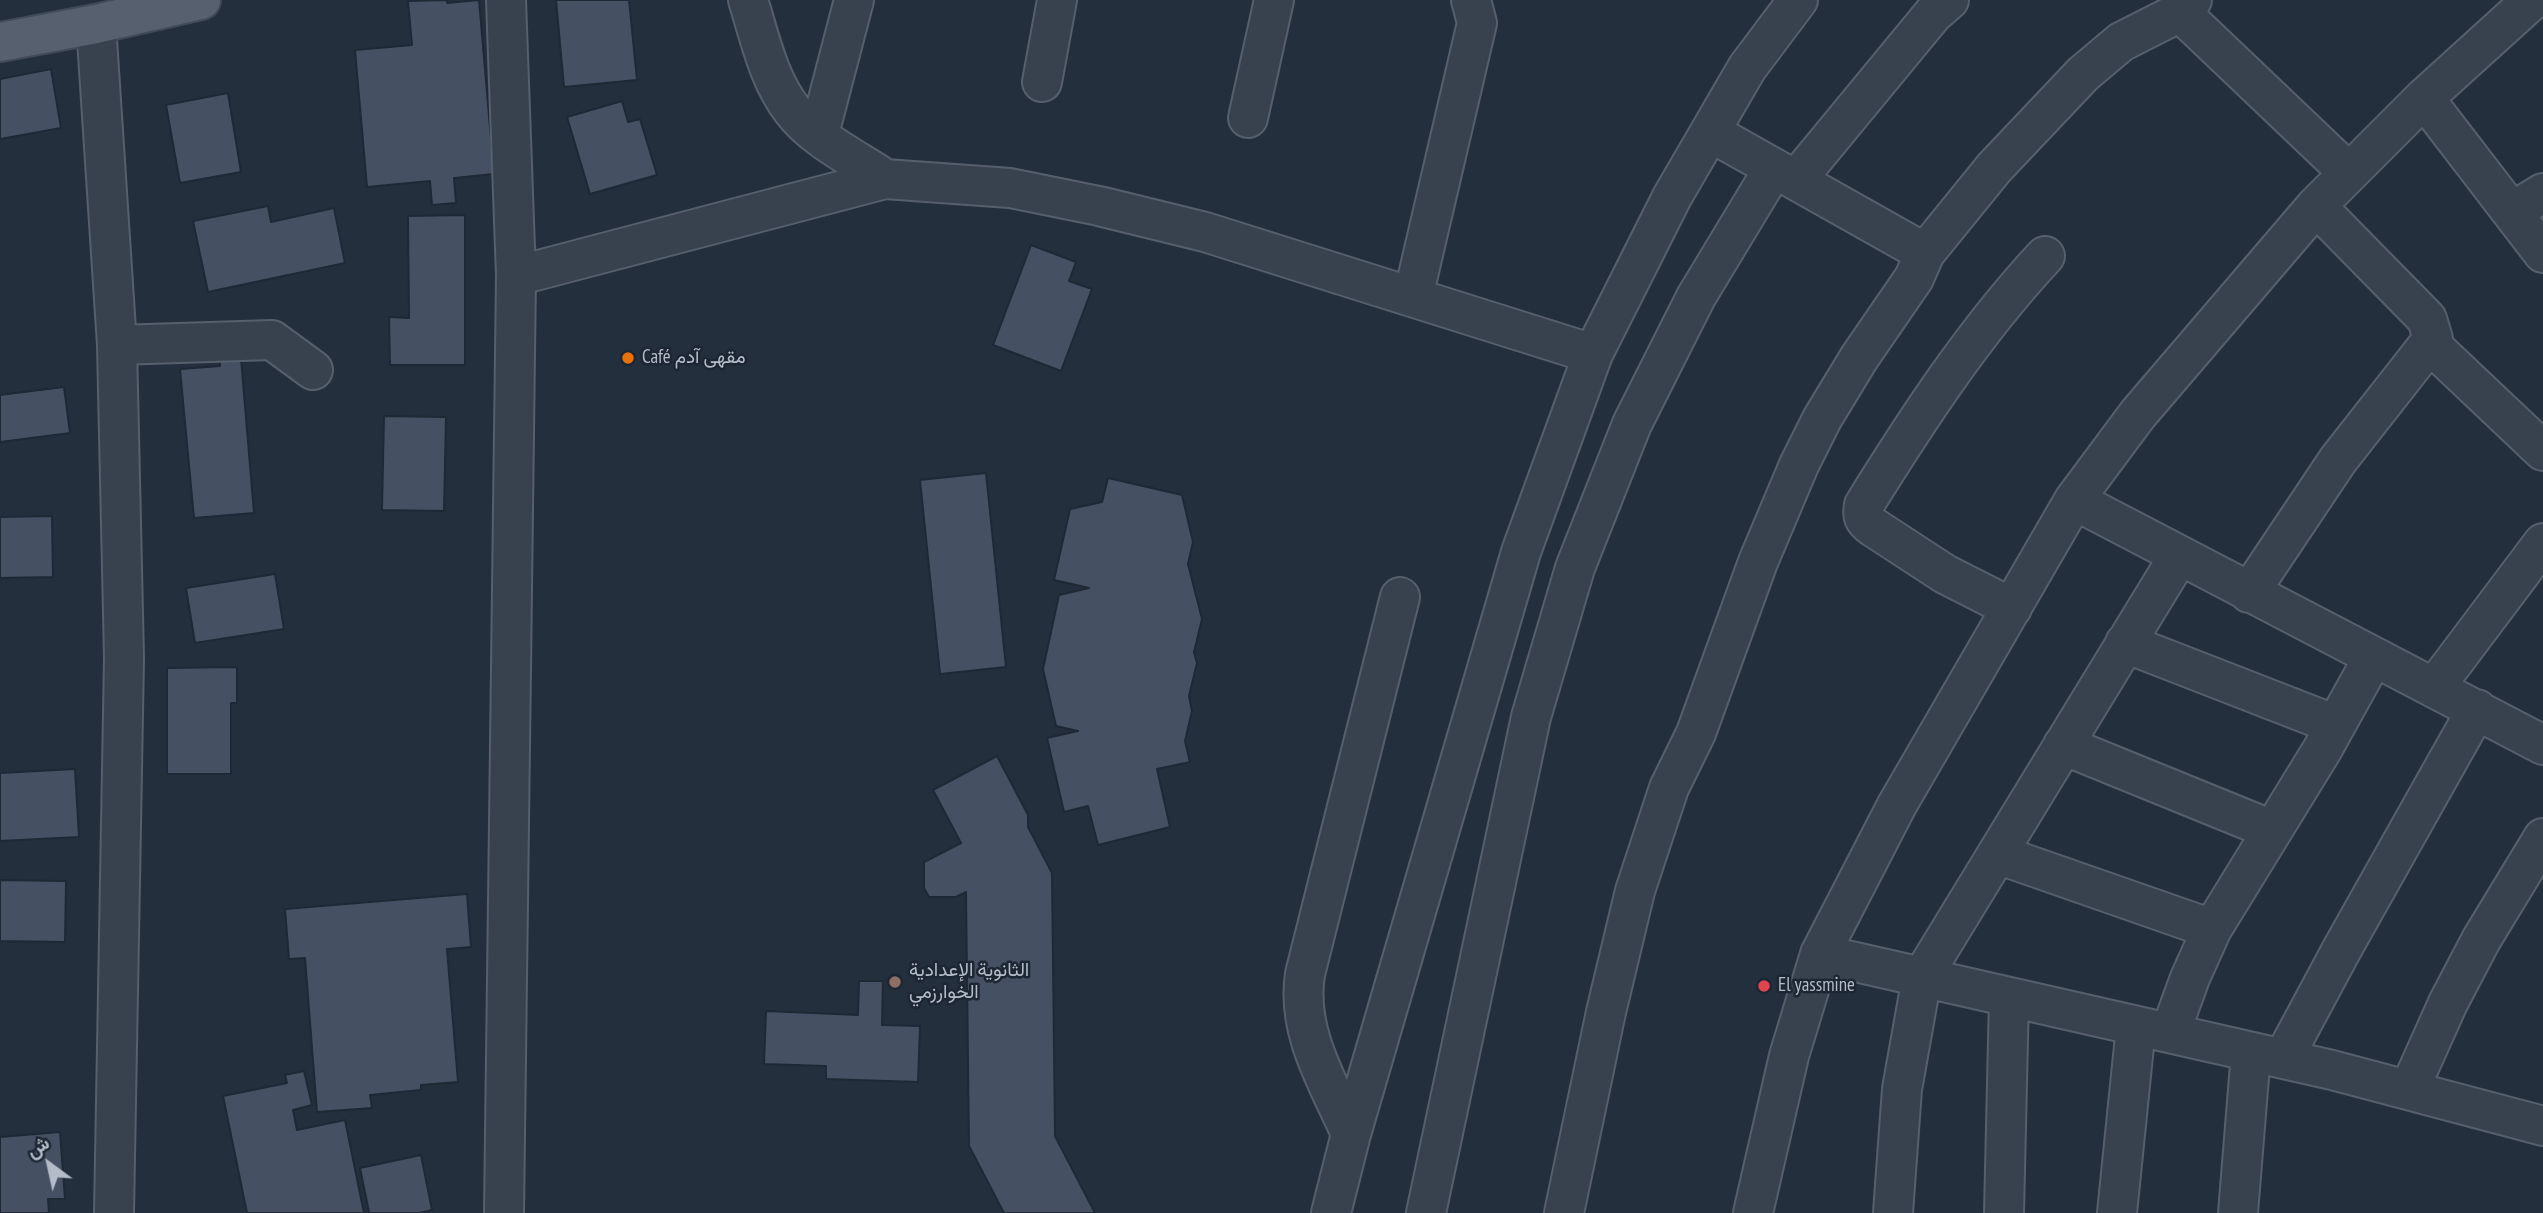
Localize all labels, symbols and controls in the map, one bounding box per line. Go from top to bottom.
place label: Café مقهى آدم [642,347,746,369]
marker: Café مقهى آدم [620,350,636,366]
place label: الثانوية الإعدادية الخوارزمي [909,960,1029,1004]
marker: الثانوية الإعدادية الخوارزمي [887,974,903,990]
place label: El yassmine [1778,975,1855,997]
marker: El yassmine [1756,978,1772,994]
north arrow [14,1129,84,1199]
text: ش [21,1130,54,1163]

